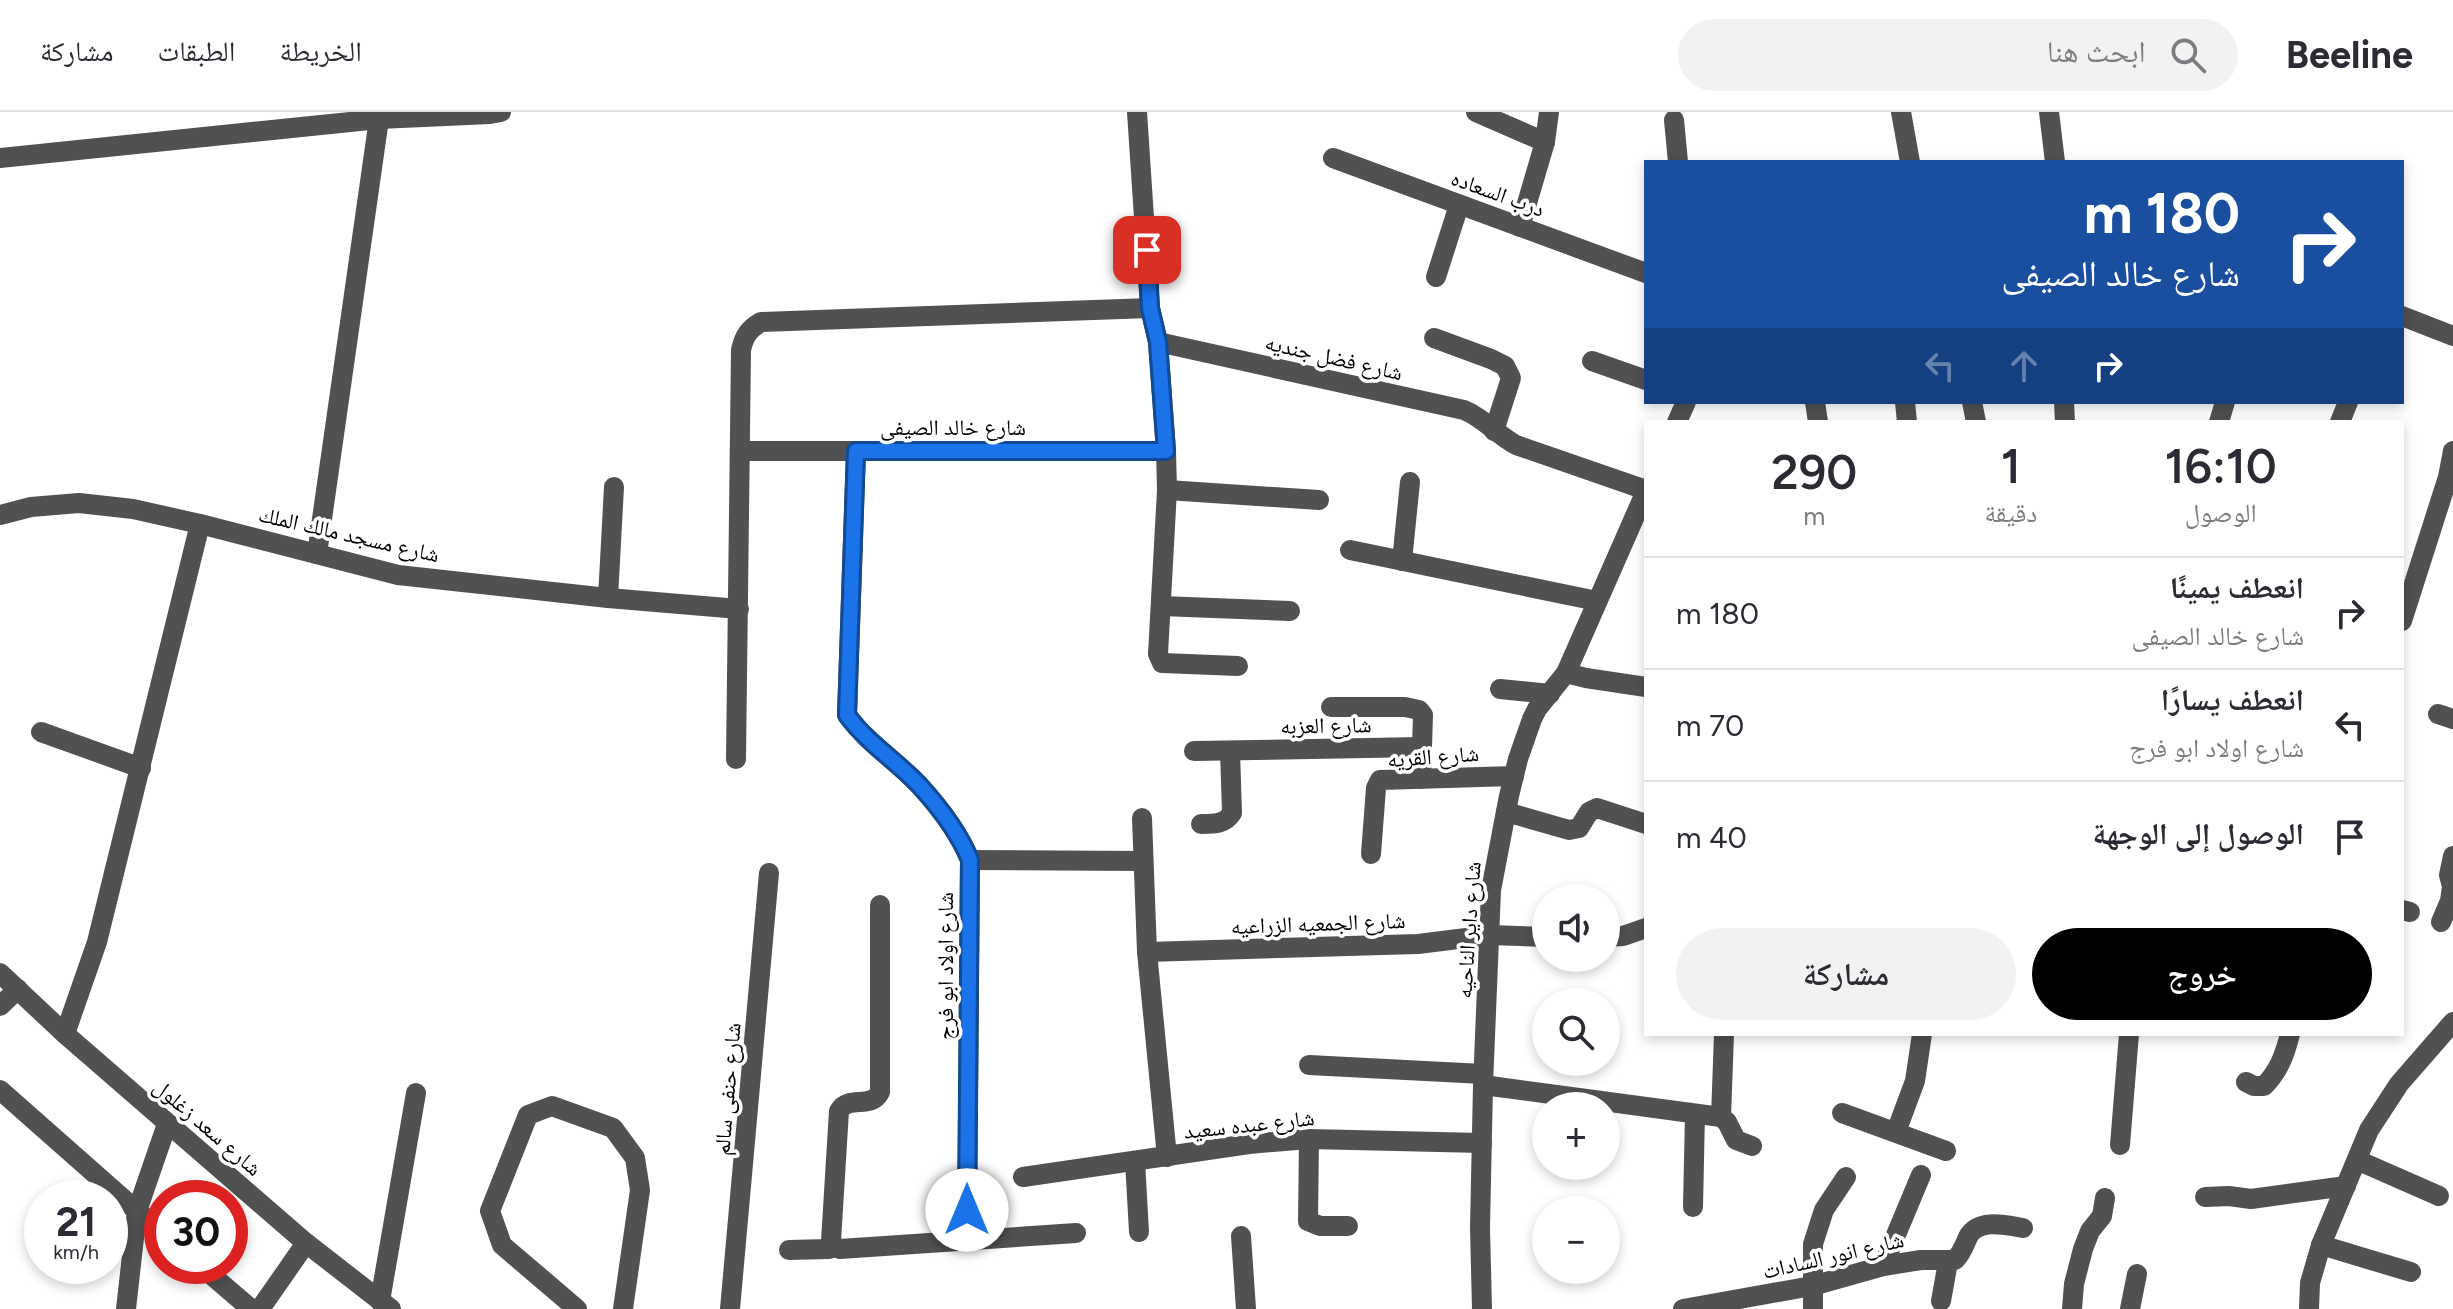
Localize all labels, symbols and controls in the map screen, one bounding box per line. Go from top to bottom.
search box [1678,19,2238,91]
text: Beeline [2286,32,2413,78]
text: ابحث هنا [2047,33,2146,70]
icon: search [2166,33,2210,77]
text: مشاركة [40,34,114,68]
text: الطبقات [158,34,235,68]
text: الخريطة [279,34,362,68]
street label: درب السعاده [1448,164,1548,223]
text: 180 m [2084,180,2240,247]
icon: right [2268,192,2372,296]
pin [1113,216,1181,284]
icon: arrive [1125,228,1169,272]
text: شارع خالد الصيفى [2001,252,2240,295]
street label: شارع فضل جنديه [1262,329,1405,386]
icon: left [1918,344,1962,388]
icon: ahead [2002,344,2046,388]
icon: right [2086,344,2130,388]
street label: شارع خالد الصيفى [880,414,1026,441]
text: 1 [2001,437,2021,495]
text: 16:10 [2164,437,2277,495]
text: 290 [1771,443,1857,501]
text: دقيقة [1984,497,2037,529]
text: الوصول [2185,497,2257,529]
text: m [1803,500,1825,532]
street label: شارع مسجد مالك الملك [256,501,442,568]
text: انعطف يمينًا [2170,569,2304,606]
icon: right [2328,591,2372,635]
text: 180 m [1676,595,1759,632]
text: شارع خالد الصيفى [2132,620,2304,652]
text: انعطف يسارًا [2161,681,2304,718]
icon: left [2328,703,2372,747]
text: 70 m [1676,707,1744,744]
street label: شارع العزبه [1280,711,1372,740]
text: شارع اولاد ابو فرج [2129,732,2304,764]
street label: شارع القريه [1386,740,1480,773]
text: الوصول إلى الوجهة [2092,815,2304,852]
icon: arrive [2328,815,2372,859]
text: 40 m [1676,819,1747,856]
street label: شارع داير الناحيه [1450,861,1487,999]
map controls [1532,884,1620,1284]
button: sound [1532,884,1620,972]
street label: شارع اولاد ابو فرج [932,892,959,1040]
street label: شارع الجمعيه الزراعيه [1230,907,1406,940]
button: مشاركة [1676,928,2016,1020]
button: خروج [2032,928,2372,1020]
button: search [1532,988,1620,1076]
street label: شارع حنفى سالم [708,1022,748,1157]
street label: شارع سعد زغلول [148,1073,268,1182]
button: + [1532,1092,1620,1180]
street label: شارع عبده سعيد [1182,1104,1316,1145]
position arrow [925,1168,1009,1252]
speed limit sign: 30 [144,1180,248,1284]
button: − [1532,1196,1620,1284]
text: 21 [56,1198,96,1246]
street label: شارع انور السادات [1760,1226,1906,1285]
text: km/h [53,1240,99,1264]

